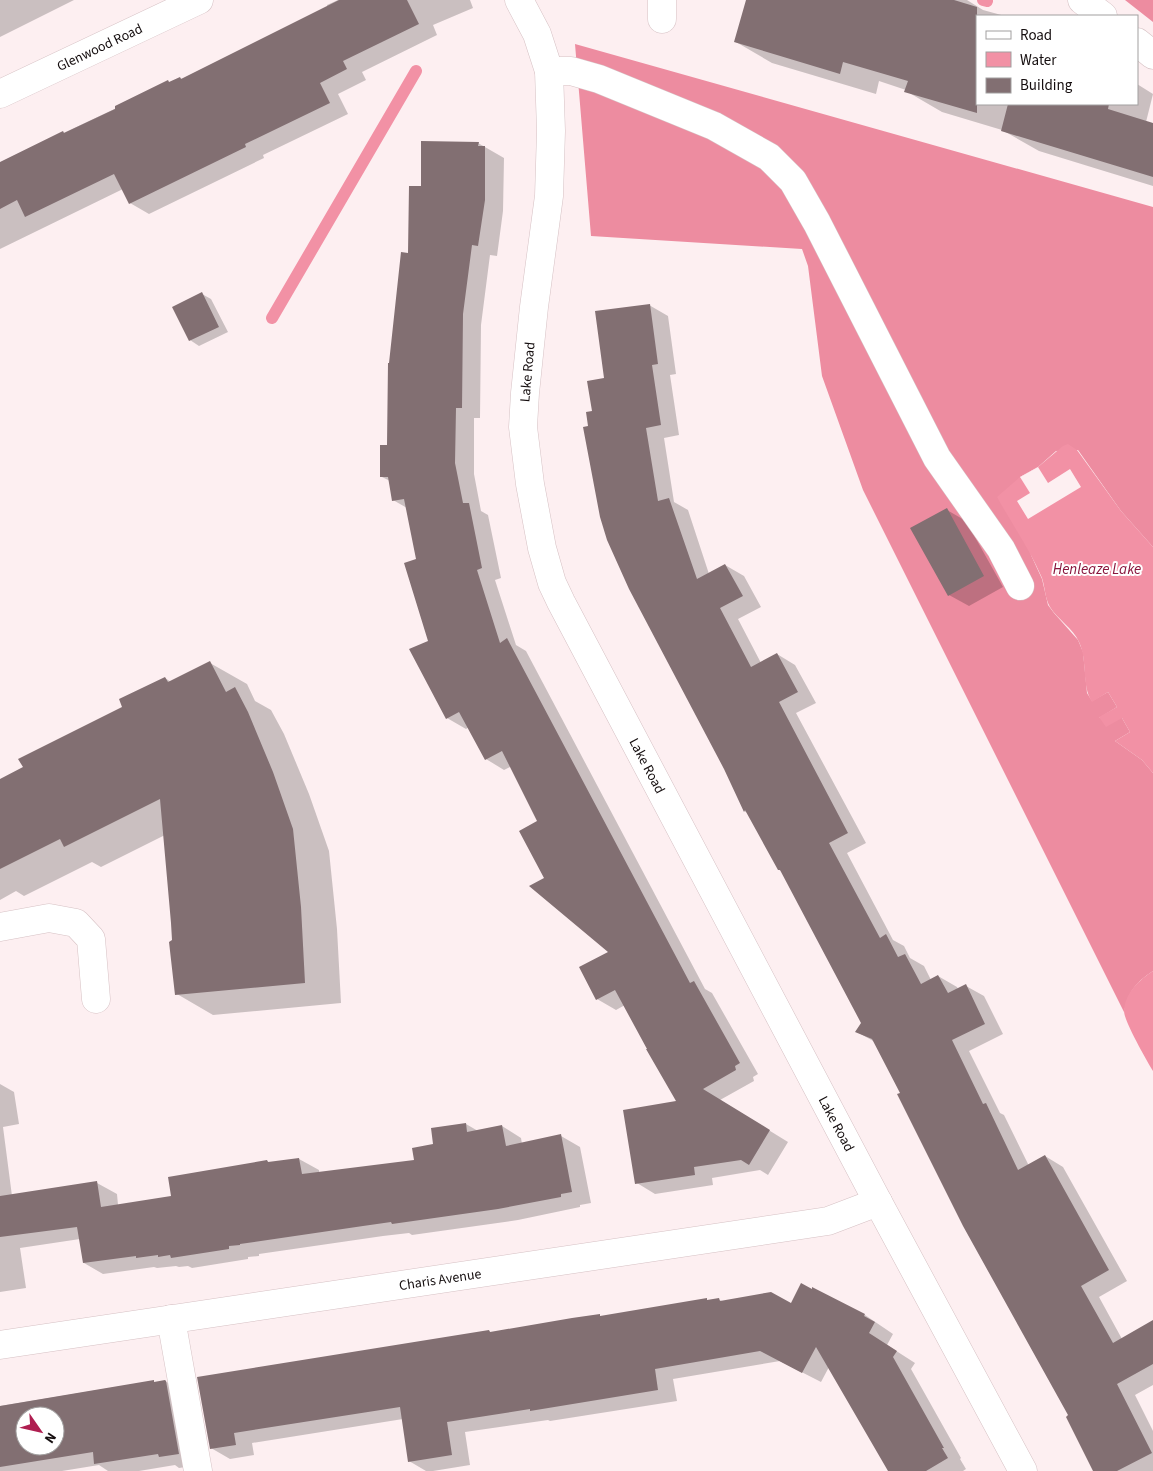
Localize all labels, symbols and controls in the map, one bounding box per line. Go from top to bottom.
legend [976,15,1138,105]
street label: Glenwood Road [54,19,146,77]
text: Road [1020,25,1052,46]
text: Water [1020,50,1057,71]
text: Building [1020,75,1073,96]
street label: Lake Road [515,341,541,403]
water label: Henleaze Lake [1053,559,1141,580]
street label: Lake Road [624,735,670,797]
street label: Lake Road [813,1093,859,1156]
street label: Charis Avenue [398,1264,483,1296]
north arrow [15,1406,65,1456]
text: N [39,1428,61,1447]

